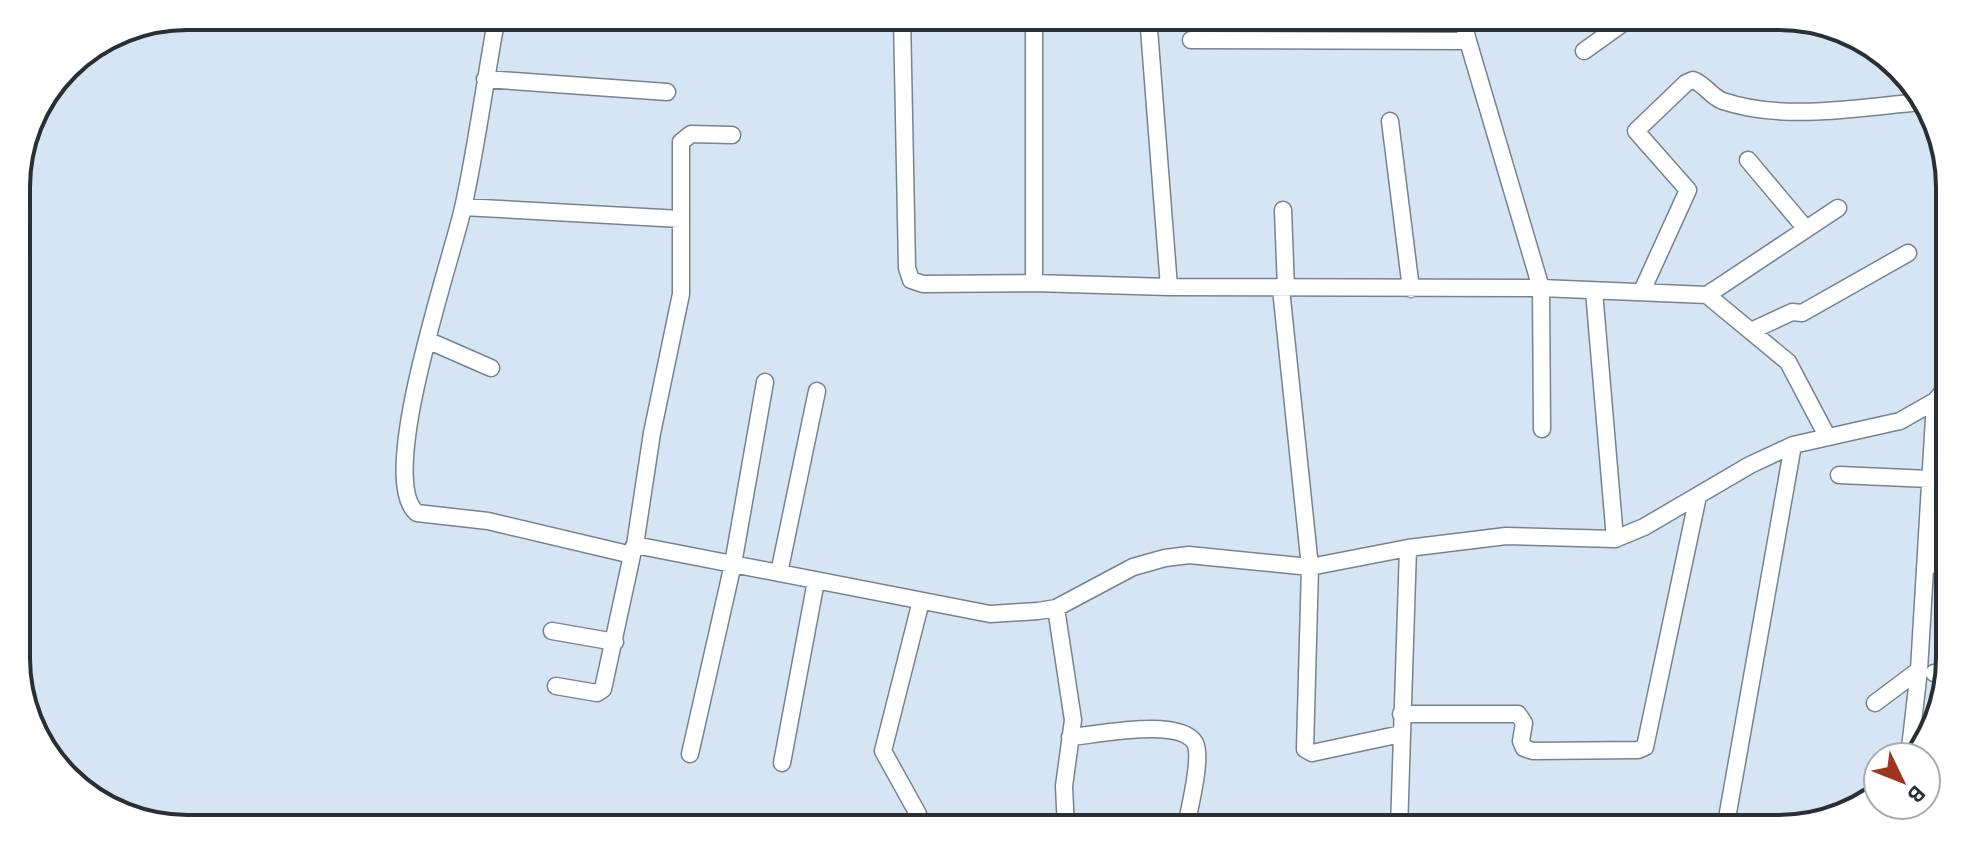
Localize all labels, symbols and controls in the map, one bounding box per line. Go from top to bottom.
north arrow [1862,741,1942,821]
text: B [1903,781,1931,809]

